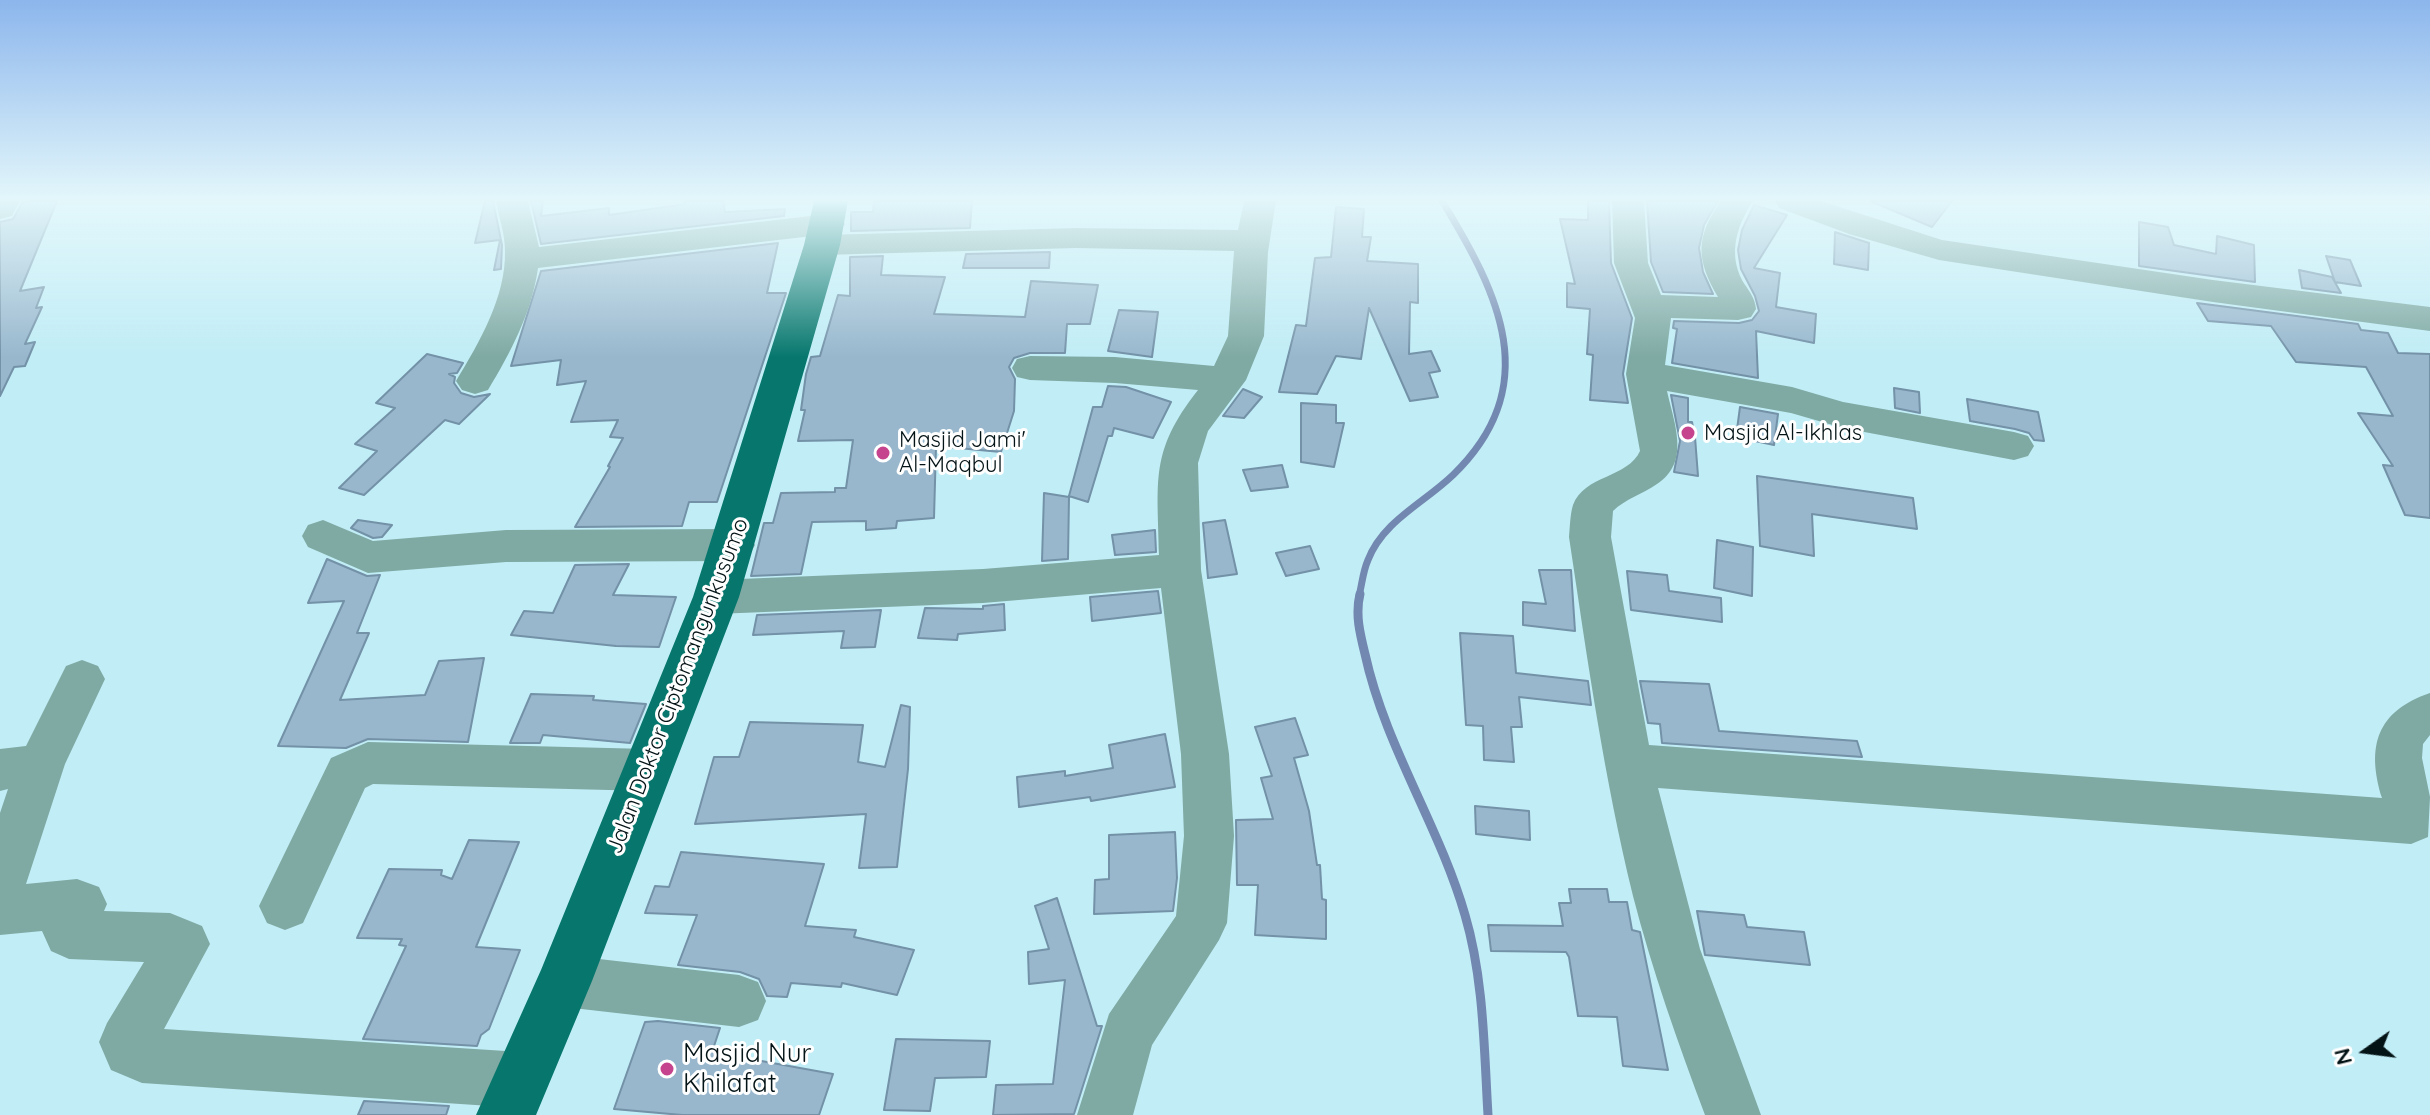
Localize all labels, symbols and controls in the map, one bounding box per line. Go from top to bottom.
place label: Masjid Al-Ikhlas [1704,420,1862,446]
marker: Masjid Al-Ikhlas [1679,424,1697,442]
place label: Masjid Jami' Al-Maqbul [899,427,1026,478]
marker: Masjid Jami' Al-Maqbul [874,444,892,462]
street label: Jalan Doktor Ciptomangunkusumo [602,514,754,858]
north arrow [2326,1011,2406,1091]
place label: Masjid Nur Khilafat [683,1038,812,1100]
text: N [2327,1046,2358,1068]
marker: Masjid Nur Khilafat [658,1060,676,1078]

